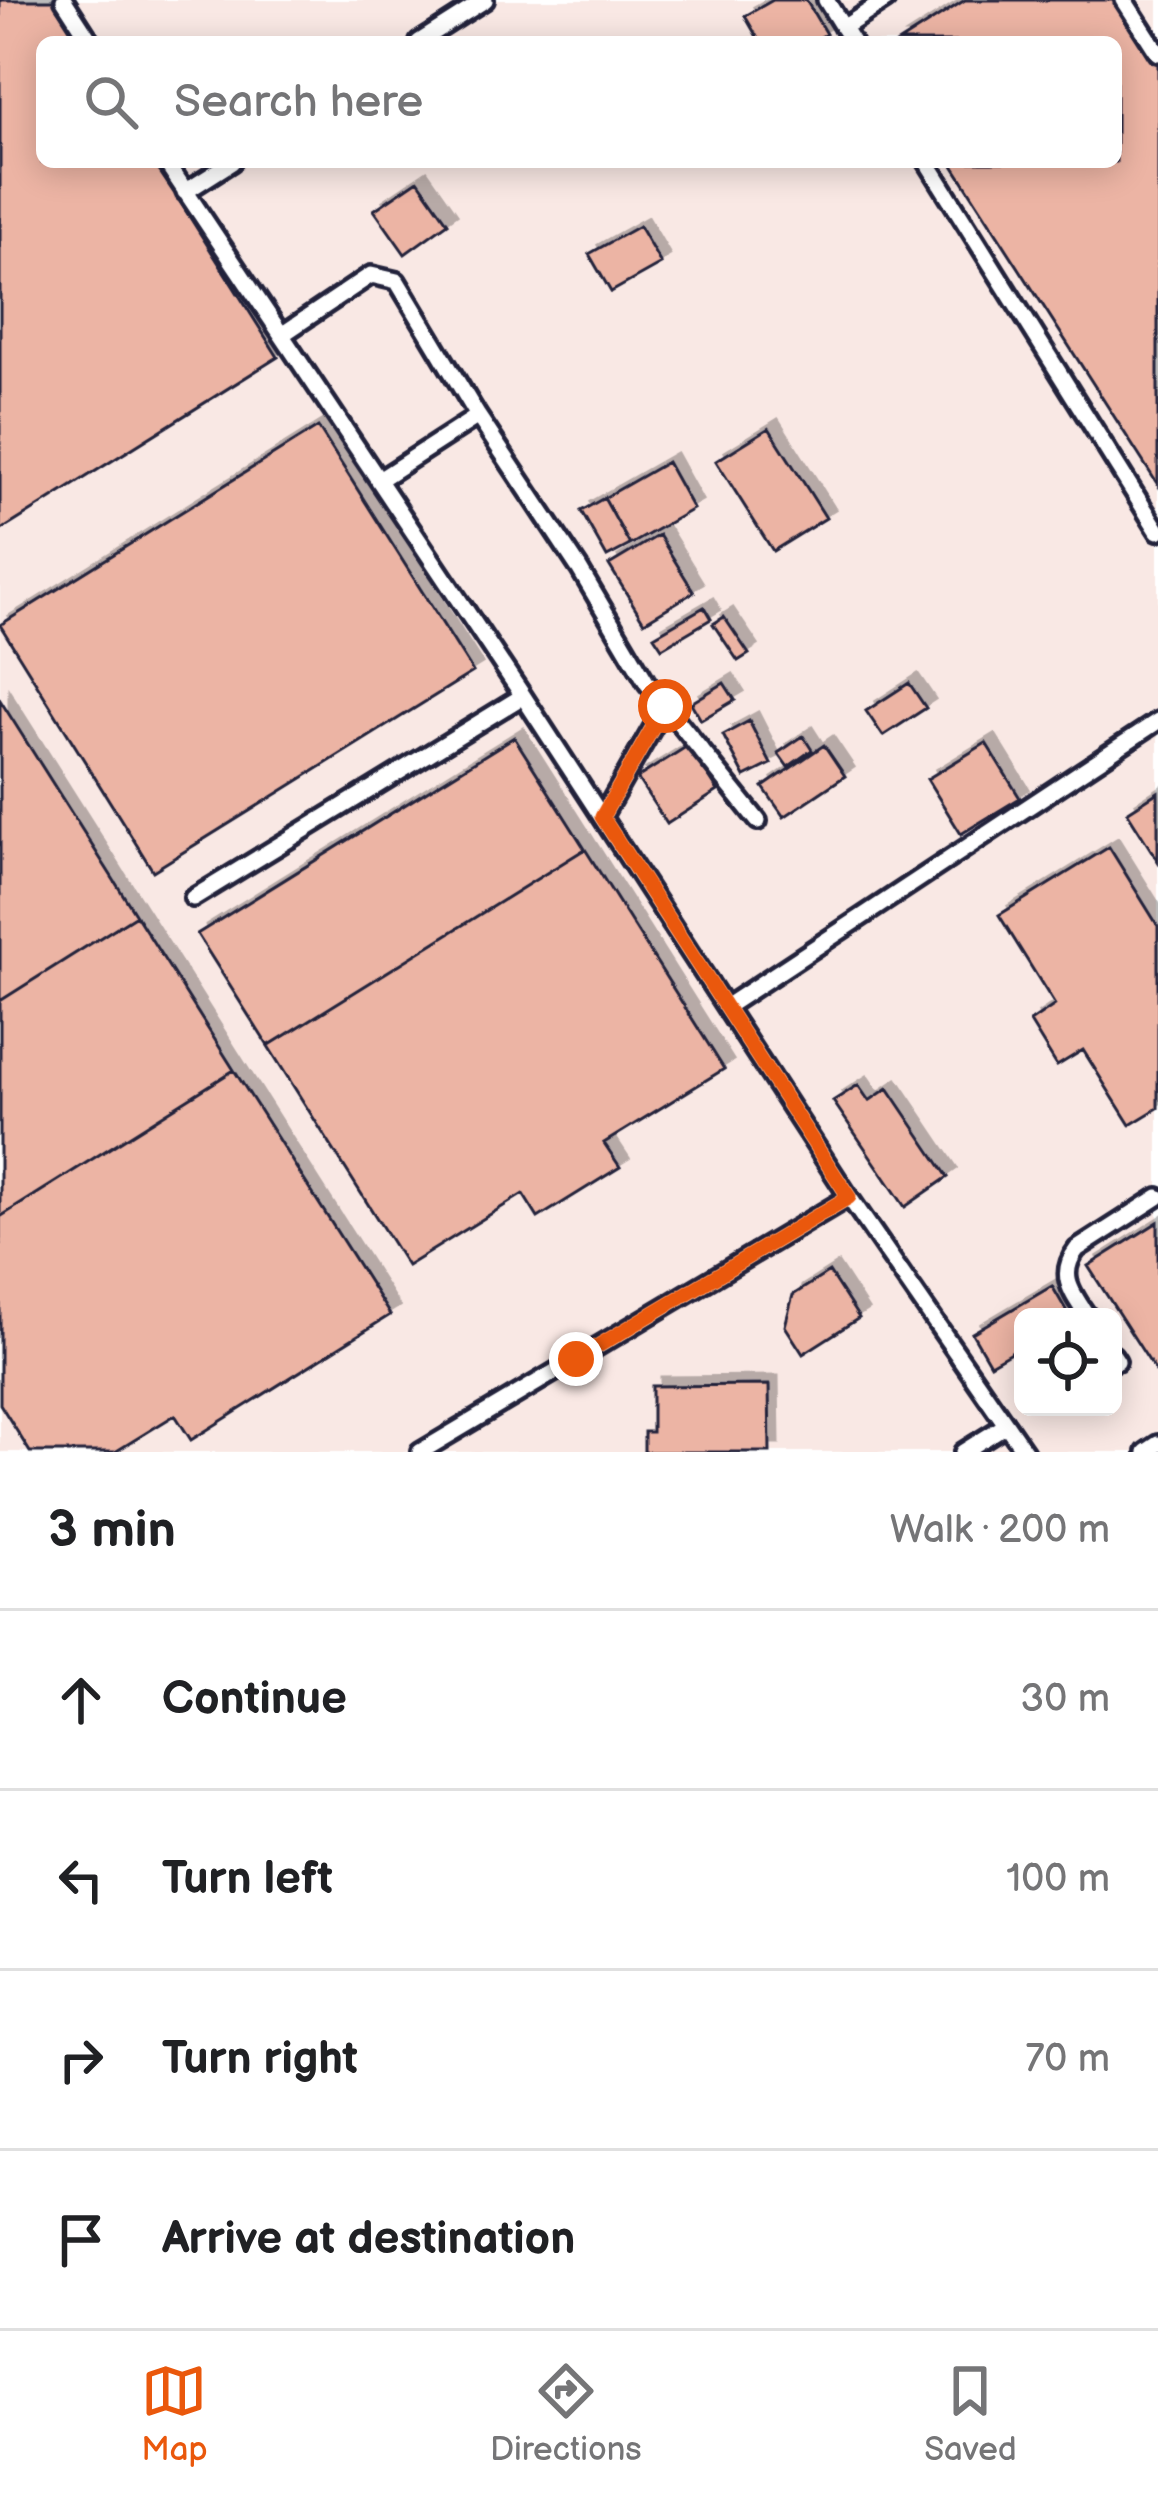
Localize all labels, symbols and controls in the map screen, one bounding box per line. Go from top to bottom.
search box [36,36,1122,168]
icon: search [78,69,144,135]
text: Search here [174,75,423,130]
route start [638,679,692,733]
map controls [1014,1308,1122,1416]
button: locate [1014,1308,1122,1416]
route end [549,1332,603,1386]
text: 3 min [48,1500,176,1561]
text: Walk · 200 m [890,1507,1110,1554]
icon: ahead [48,1667,114,1733]
text: Continue [162,1672,347,1727]
text: 30 m [1020,1676,1110,1723]
icon: left [48,1847,114,1913]
text: Turn left [162,1852,333,1907]
text: 100 m [1006,1856,1110,1903]
icon: right [48,2027,114,2093]
text: Turn right [162,2032,358,2087]
text: 70 m [1025,2036,1110,2083]
icon: arrive [48,2207,114,2273]
text: Arrive at destination [162,2212,575,2267]
tab: Map [141,2358,208,2470]
tab: Directions [490,2358,642,2470]
tab: Saved [924,2358,1017,2470]

